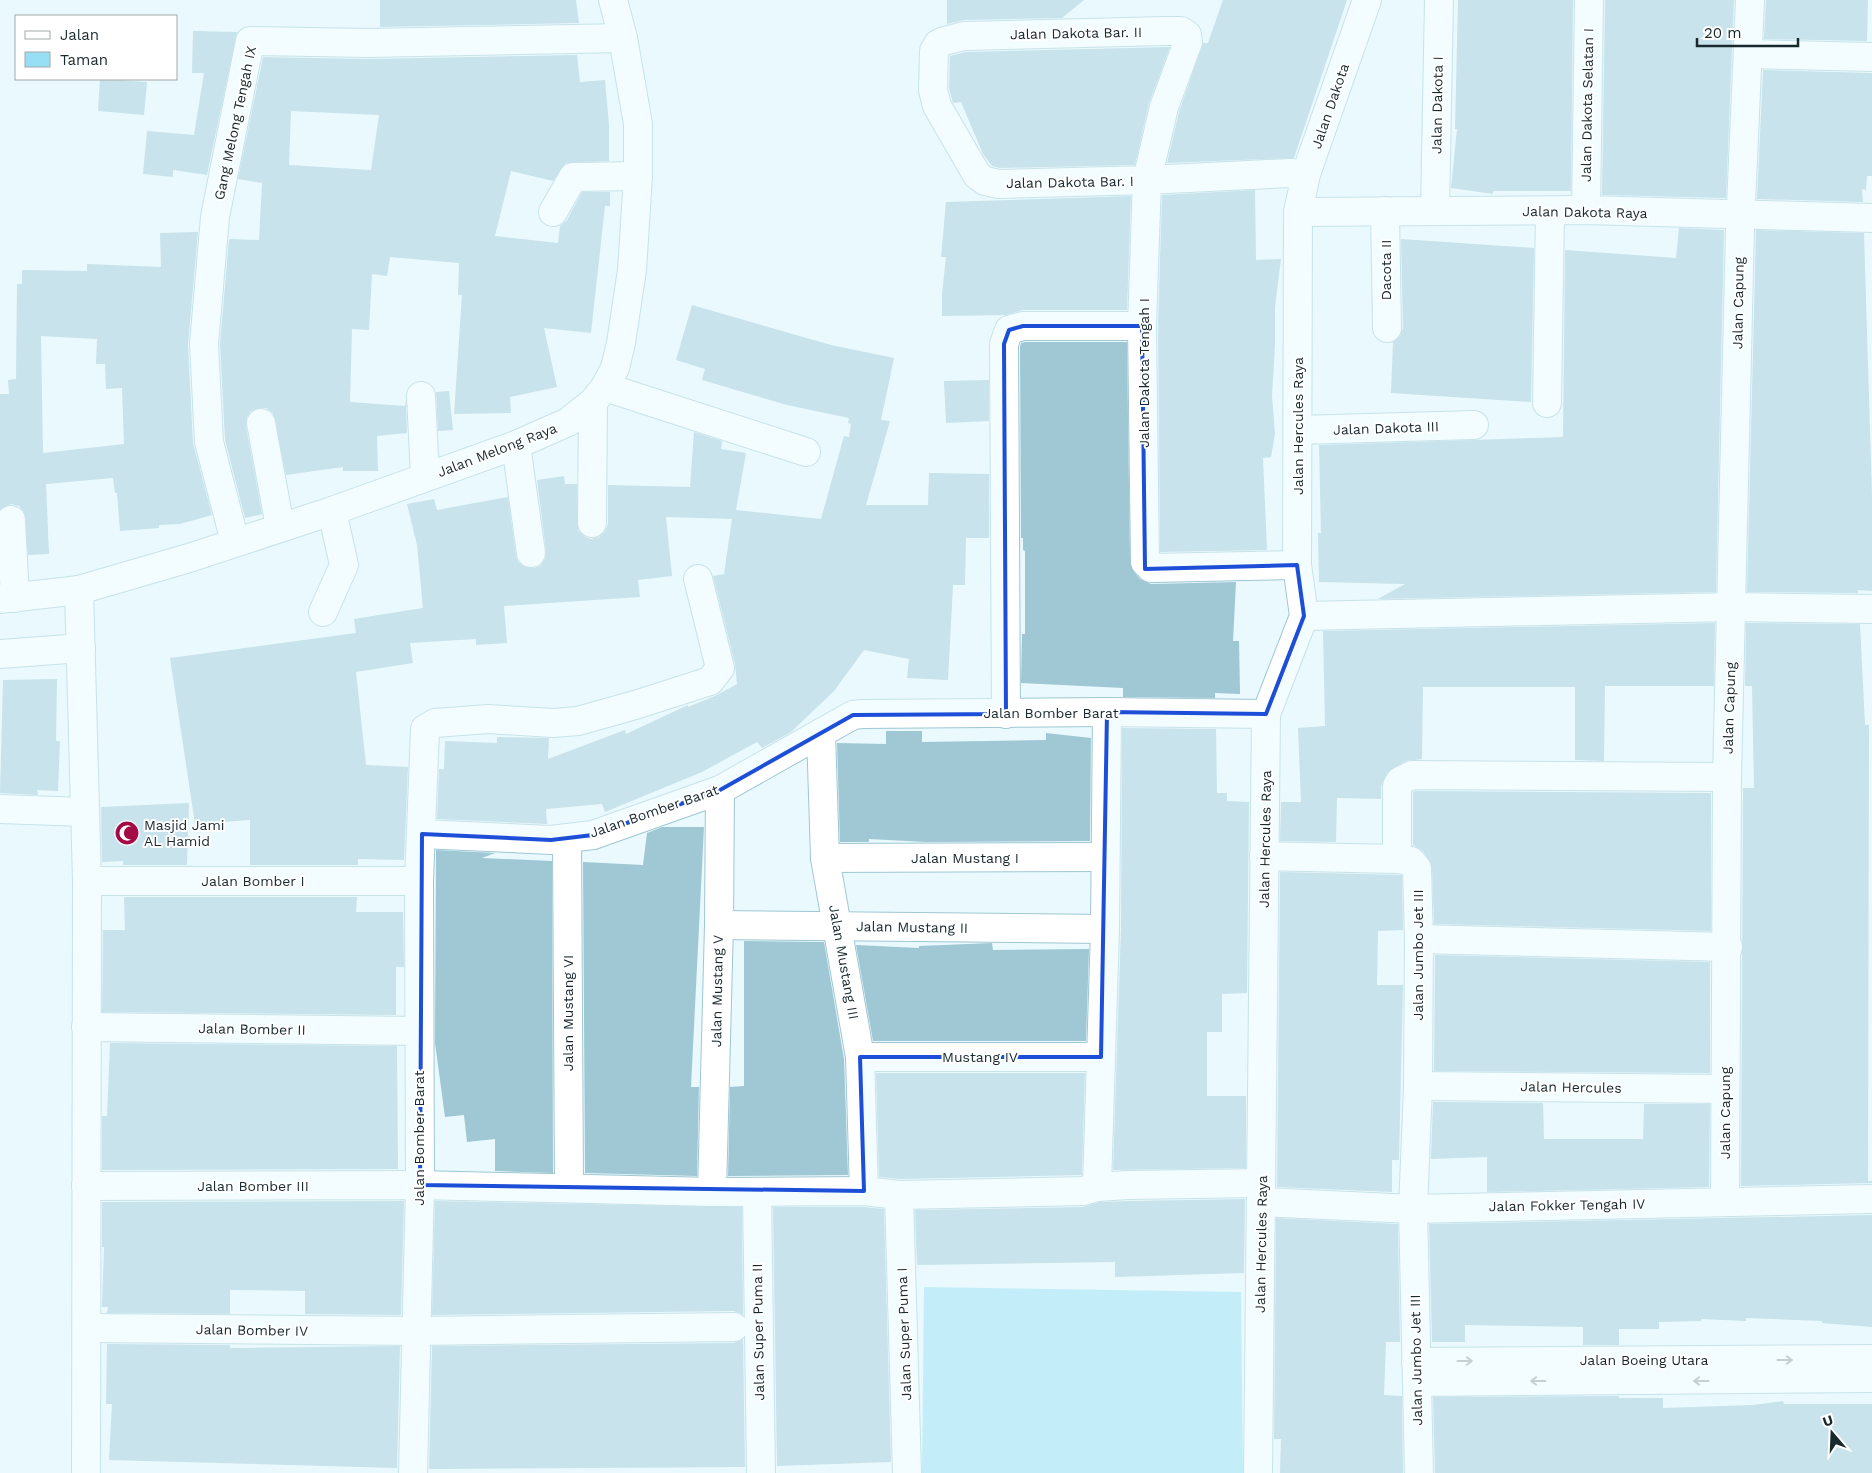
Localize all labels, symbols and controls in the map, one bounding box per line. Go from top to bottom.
legend [15,15,178,80]
scale bar [1697,15,1798,47]
street label: Jalan Dakota Bar. II [1010,24,1142,42]
text: 20 m [1704,24,1742,42]
text: Jalan [60,26,99,44]
street label: Jalan Dakota Selatan I [1578,28,1596,182]
street label: Gang Melong Tengah IX [211,45,259,201]
text: Taman [60,51,108,69]
street label: Jalan Dakota I [1428,56,1446,154]
street label: Jalan Dakota [1308,61,1352,151]
street label: Jalan Dakota Bar. I [1006,173,1134,191]
street label: Jalan Dakota Raya [1522,203,1648,221]
street label: Dacota II [1378,240,1394,300]
street label: Jalan Capung [1729,256,1747,349]
street label: Jalan Dakota Tengah I [1136,298,1152,448]
street label: Jalan Hercules Raya [1290,357,1306,495]
street label: Jalan Dakota III [1333,418,1439,438]
street label: Jalan Melong Raya [435,420,559,480]
street label: Jalan Capung [1719,661,1739,754]
street label: Jalan Bomber Barat [983,705,1119,721]
street label: Jalan Hercules Raya [1256,770,1274,908]
street label: Jalan Bomber Barat [587,781,721,841]
place label: Masjid Jami AL Hamid [144,817,225,849]
mosque icon: Masjid Jami AL Hamid [114,820,140,846]
street label: Jalan Mustang I [911,850,1019,866]
street label: Jalan Bomber I [201,873,305,889]
street label: Jalan Jumbo Jet III [1410,889,1426,1021]
street label: Jalan Mustang III [826,903,862,1021]
street label: Jalan Mustang II [856,918,968,936]
street label: Jalan Mustang V [708,935,726,1047]
street label: Jalan Mustang VI [560,955,576,1071]
street label: Jalan Bomber II [198,1020,306,1038]
street label: Mustang IV [942,1049,1018,1065]
street label: Jalan Capung [1717,1066,1733,1159]
street label: Jalan Bomber Barat [411,1070,427,1206]
street label: Jalan Hercules [1520,1078,1622,1096]
street label: Jalan Hercules Raya [1252,1175,1270,1313]
street label: Jalan Bomber III [197,1178,309,1194]
street label: Jalan Fokker Tengah IV [1489,1196,1645,1214]
street label: Jalan Super Puma II [749,1263,767,1401]
street label: Jalan Super Puma I [894,1267,914,1401]
street label: Jalan Jumbo Jet III [1407,1294,1425,1426]
street label: Jalan Bomber IV [196,1321,308,1339]
street label: Jalan Boeing Utara [1580,1352,1708,1368]
one-way arrow [1776,1355,1793,1365]
one-way arrow [1456,1356,1473,1366]
one-way arrow [1531,1376,1547,1386]
one-way arrow [1693,1376,1710,1386]
north arrow [1807,1408,1857,1458]
text: U [1820,1412,1835,1430]

